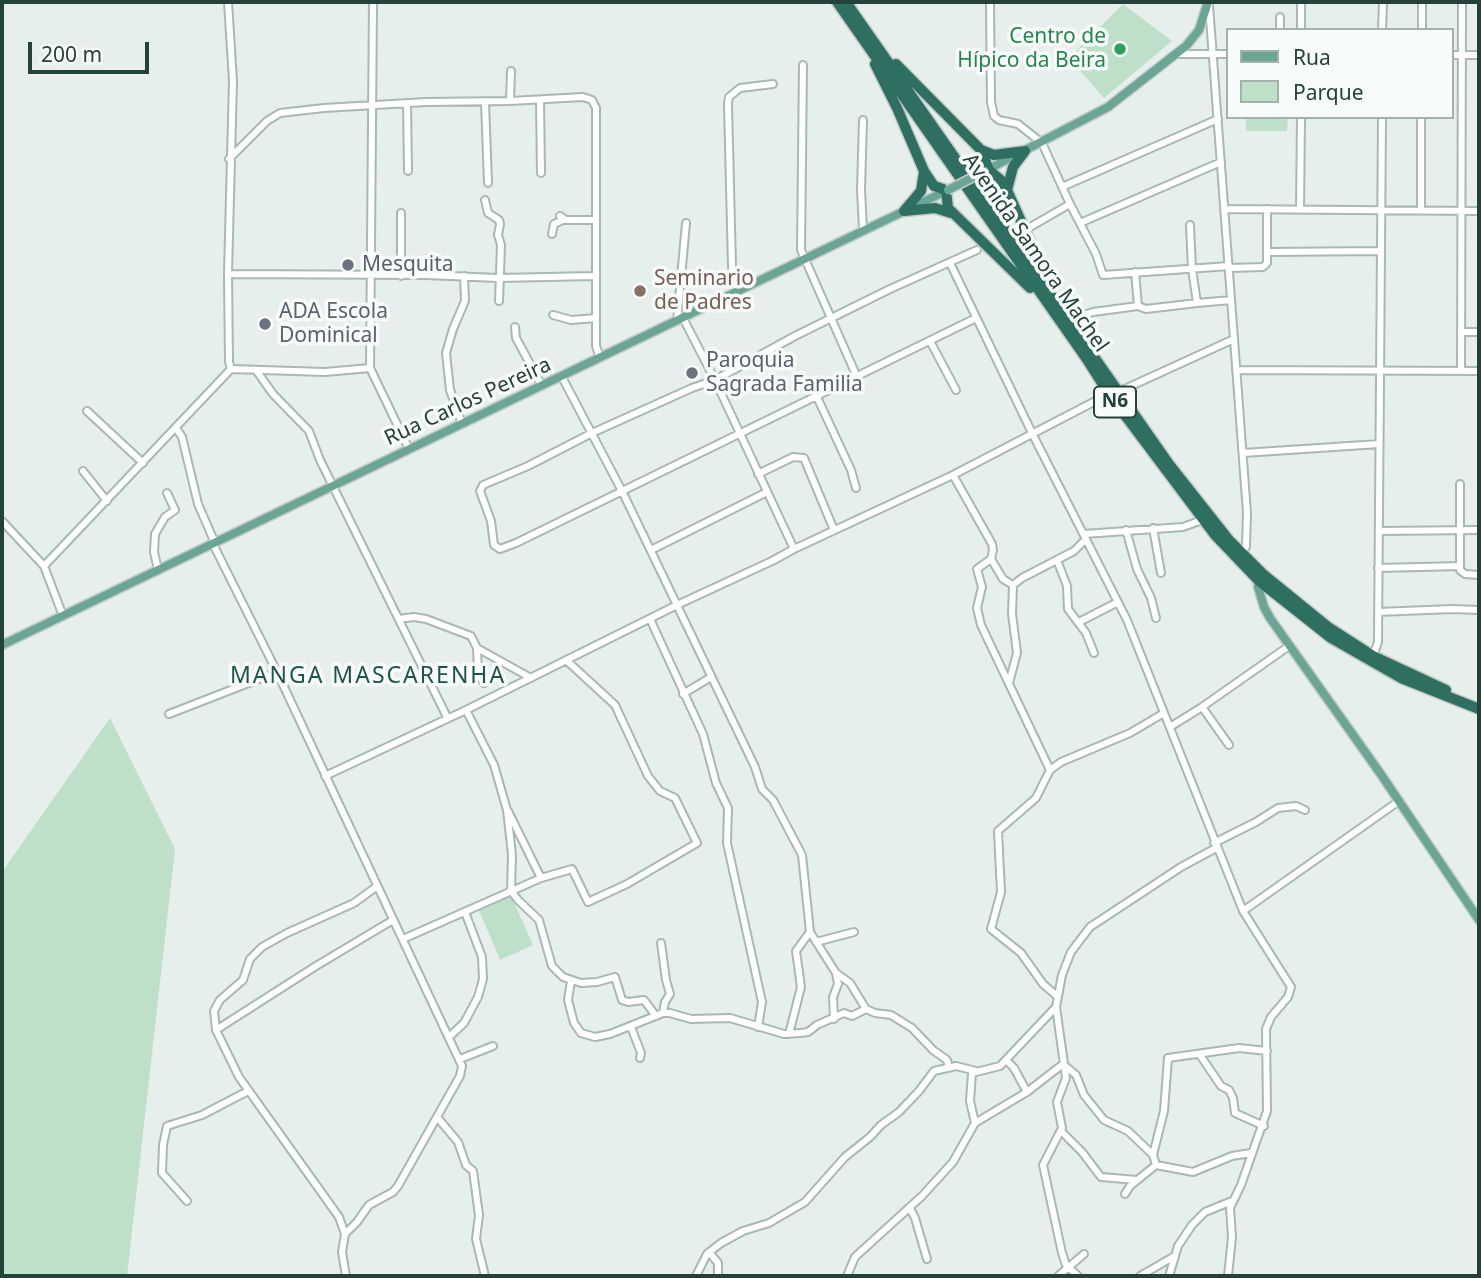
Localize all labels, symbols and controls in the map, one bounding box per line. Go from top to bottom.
place label: Centro de Hípico da Beira [957,24,1106,74]
scale bar [32,28,152,72]
legend [1226,28,1453,119]
text: 200 m [41,40,102,68]
marker: Centro de Hípico da Beira [1112,41,1128,57]
text: Rua [1293,43,1331,71]
text: Parque [1293,78,1363,106]
street label: Avenida Samora Machel [957,149,1113,357]
place label: Mesquita [362,252,454,278]
marker: Mesquita [340,257,356,273]
place label: Seminario de Padres [654,266,754,316]
marker: Seminario de Padres [632,283,648,299]
place label: ADA Escola Dominical [279,299,388,349]
marker: ADA Escola Dominical [257,316,273,332]
place label: Paroquia Sagrada Familia [706,348,863,398]
street label: Rua Carlos Pereira [381,352,555,452]
marker: Paroquia Sagrada Familia [684,365,700,381]
road number: N6 [1094,386,1136,418]
district label: MANGA MASCARENHA [232,662,504,690]

